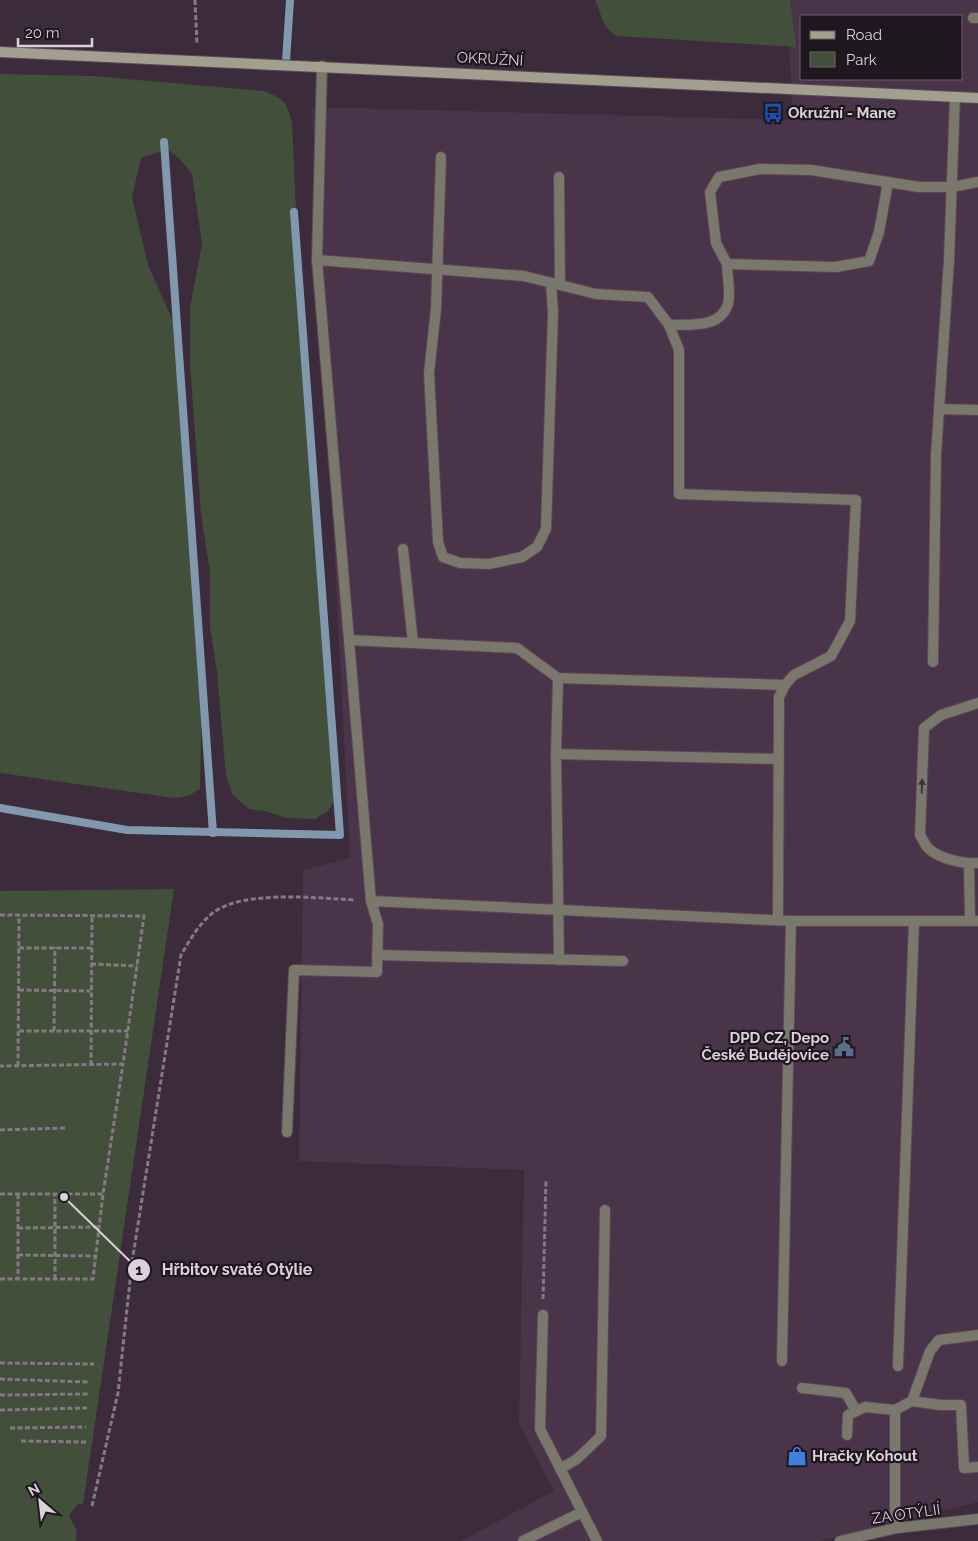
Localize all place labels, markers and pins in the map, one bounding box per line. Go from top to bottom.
bus stop icon: Okružní - Mane [762,102,784,124]
place label: Okružní - Mane [788,104,896,122]
place label: DPD CZ, Depo České Budějovice [702,1029,829,1064]
public building icon: DPD CZ, Depo České Budějovice [833,1036,855,1058]
callout: Hřbitov svaté Otýlie [127,1254,323,1285]
shop icon: Hračky Kohout [786,1445,808,1467]
place label: Hračky Kohout [812,1447,918,1465]

